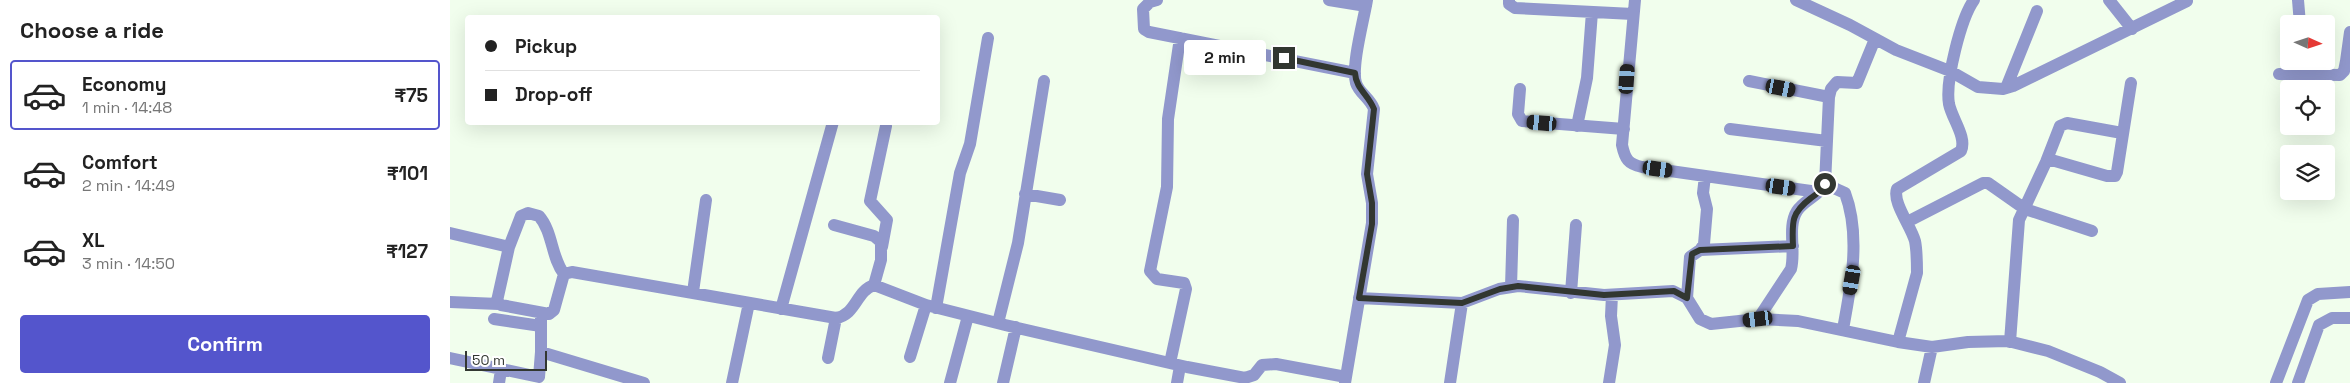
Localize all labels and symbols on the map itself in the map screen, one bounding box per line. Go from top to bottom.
north arrow [2280,15,2335,70]
callout: 2 min [1184,40,1266,76]
route end [1273,47,1295,69]
car [1618,64,1635,94]
car [1764,78,1797,98]
car [1526,114,1557,132]
car [1642,159,1673,179]
route start [1814,173,1836,195]
car [1765,177,1796,197]
car [1842,264,1861,296]
car [1742,310,1773,328]
scale bar [465,348,548,371]

